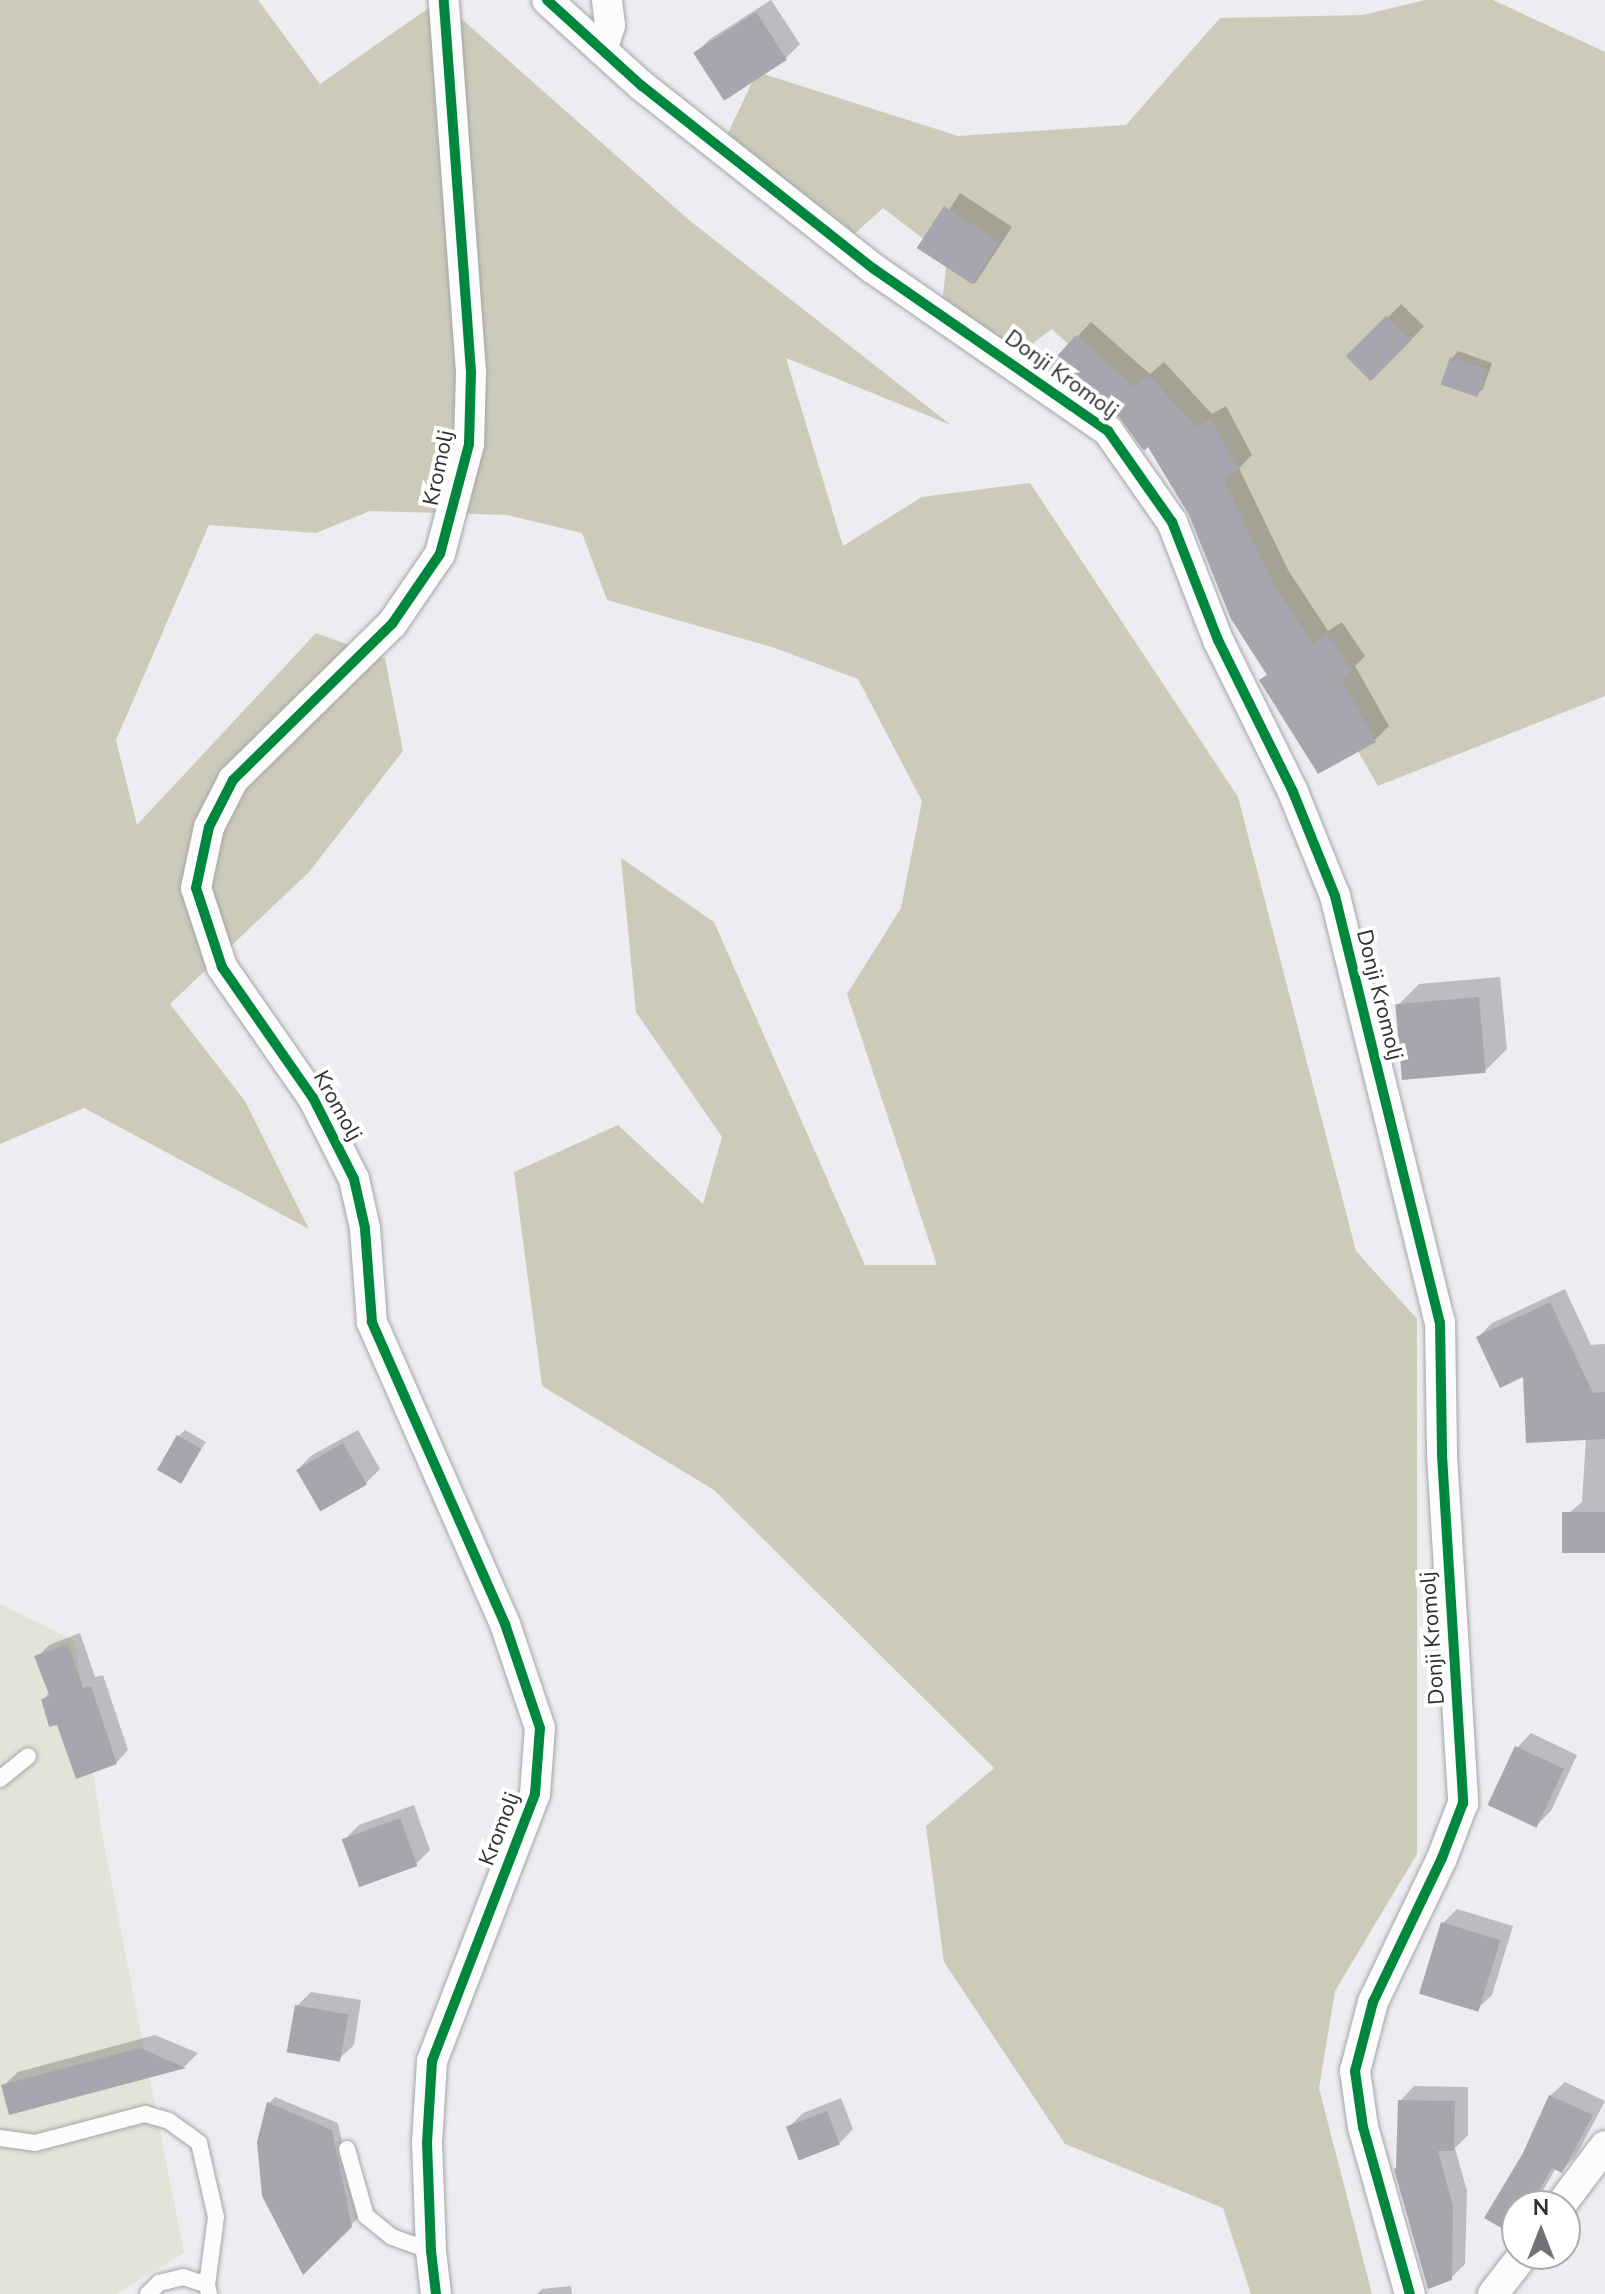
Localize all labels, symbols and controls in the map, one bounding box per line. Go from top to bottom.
street label: Donji Kromolj [999,325,1123,425]
street label: Kromolj [418,428,460,508]
street label: Donji Kromolj [1350,927,1408,1063]
street label: Kromolj [307,1066,367,1146]
street label: Donji Kromolj [1415,1570,1451,1706]
street label: Kromolj [474,1789,526,1869]
north arrow [1501,2190,1581,2270]
text: N [1533,2193,1549,2223]

